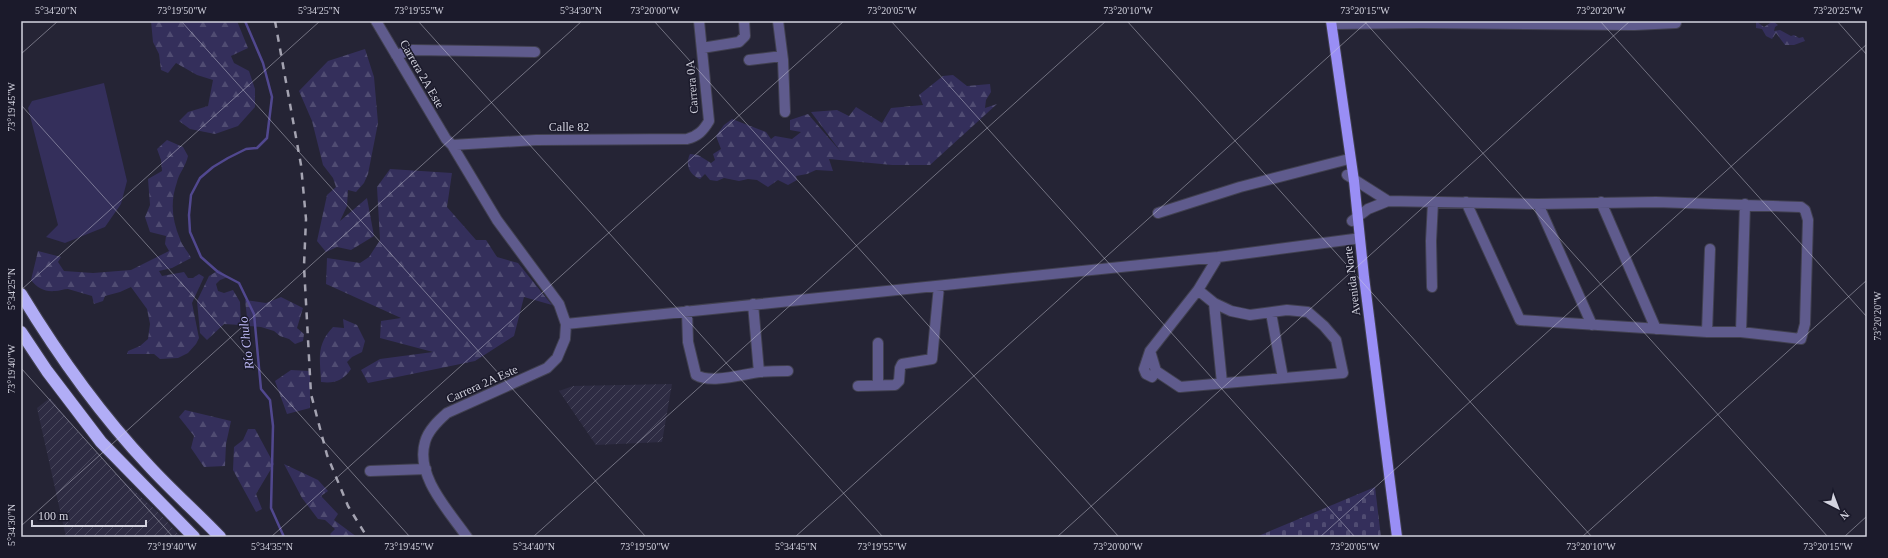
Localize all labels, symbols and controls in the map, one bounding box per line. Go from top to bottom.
text: 5°34'20"N [35,5,77,16]
text: 73°19'50"W [157,5,207,16]
text: 5°34'25"N [298,5,340,16]
text: 73°19'55"W [394,5,444,16]
text: 5°34'30"N [560,5,602,16]
text: 73°20'00"W [630,5,680,16]
text: 73°20'05"W [867,5,917,16]
text: 73°20'10"W [1103,5,1153,16]
text: 73°20'15"W [1340,5,1390,16]
text: 73°20'20"W [1576,5,1626,16]
text: 73°20'25"W [1813,5,1863,16]
street label: Carrera 2A Este [397,37,447,111]
street label: Carrera 0A [683,59,701,114]
text: 73°19'45"W [6,82,17,132]
street label: Calle 82 [549,120,589,134]
street label: Avenida Norte [1341,245,1363,317]
text: 5°34'25"N [6,268,17,310]
text: 73°20'20"W [1872,291,1883,341]
water label: Río Chulo [235,315,257,371]
text: 73°19'40"W [6,344,17,394]
street label: Carrera 2A Este [444,362,520,406]
north arrow [1818,488,1858,528]
scale bar [32,502,146,528]
text: 5°34'30"N [6,504,17,546]
text: N [1838,508,1852,523]
text: 100 m [38,509,69,523]
text: 73°19'40"W [147,541,197,552]
text: 5°34'35"N [251,541,293,552]
text: 73°19'45"W [384,541,434,552]
text: 5°34'40"N [513,541,555,552]
text: 73°19'50"W [620,541,670,552]
text: 5°34'45"N [775,541,817,552]
text: 73°19'55"W [857,541,907,552]
text: 73°20'00"W [1093,541,1143,552]
text: 73°20'05"W [1330,541,1380,552]
text: 73°20'10"W [1566,541,1616,552]
text: 73°20'15"W [1803,541,1853,552]

